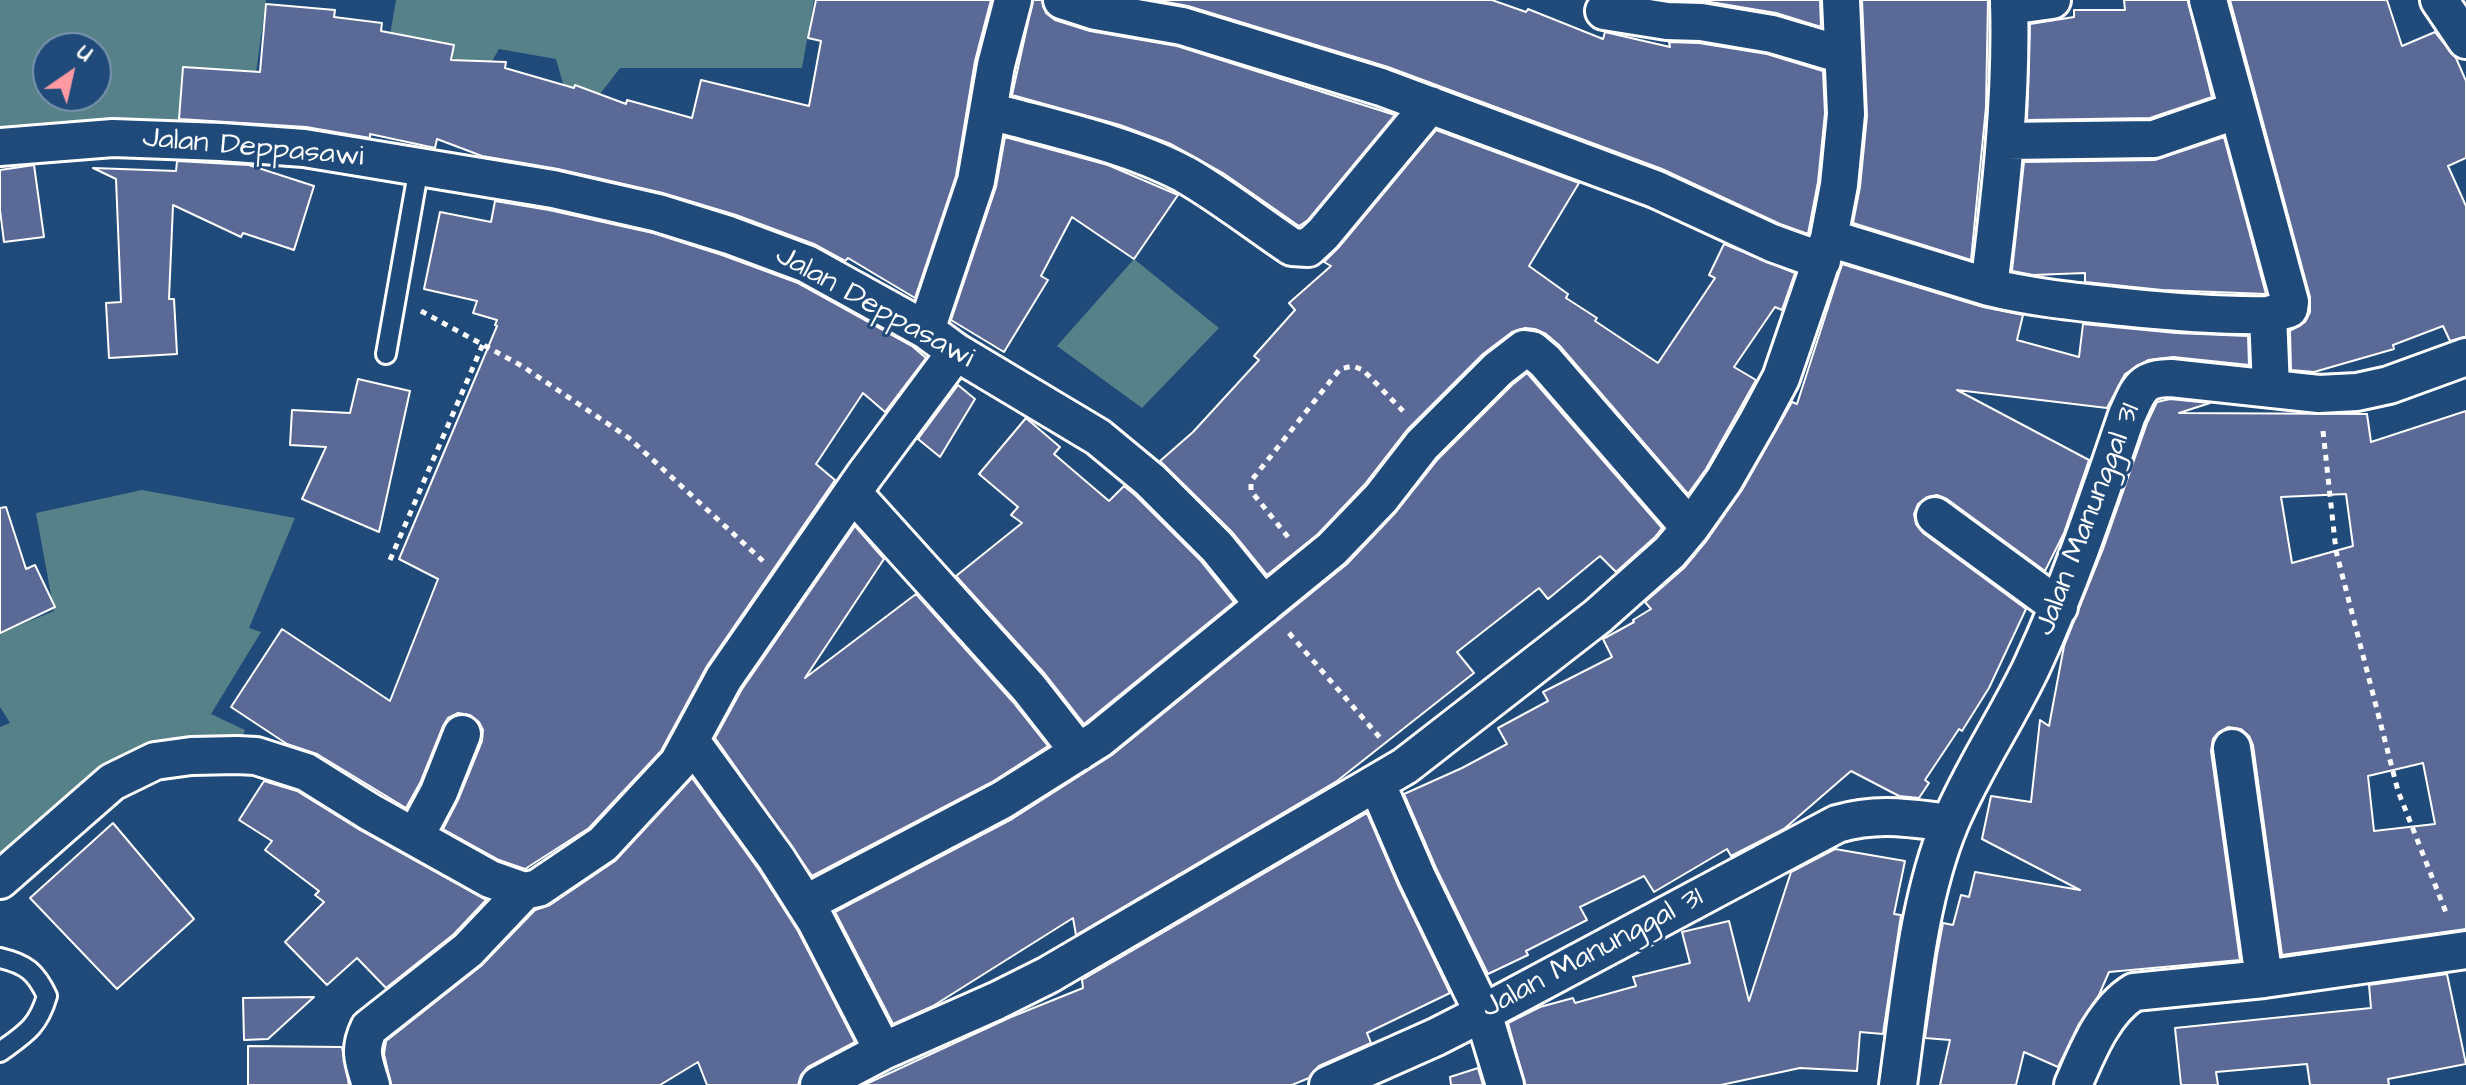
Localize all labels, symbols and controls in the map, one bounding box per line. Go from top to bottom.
north arrow [32,32,112,112]
text: U [71,37,98,70]
street label: Jalan Deppasawi [141,121,365,177]
street label: Jalan Deppasawi [768,239,980,377]
street label: Jalan Manunggal 31 [2028,399,2150,641]
street label: Jalan Manunggal 31 [1476,880,1710,1028]

